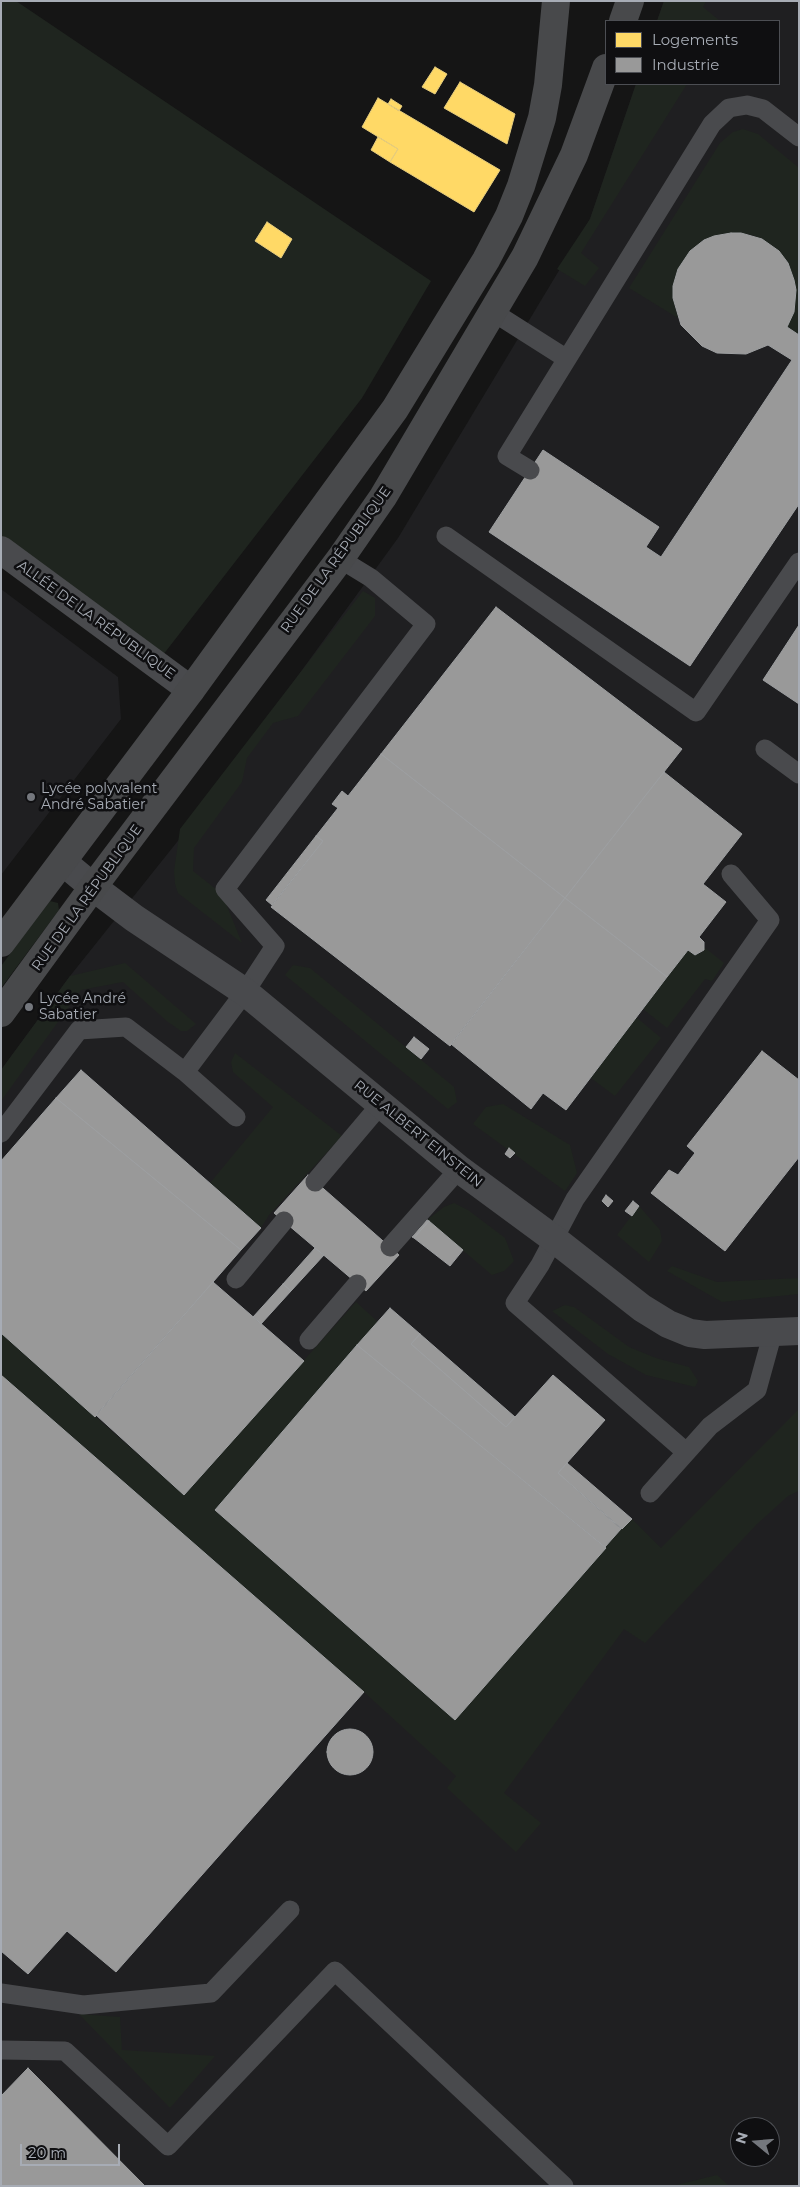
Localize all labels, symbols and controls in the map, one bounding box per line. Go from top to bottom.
legend [605,20,780,85]
text: Logements [652,30,738,49]
text: Industrie [652,55,719,74]
street label: RUE DE LA RÉPUBLIQUE [277,484,395,636]
street label: ALLÉE DE LA RÉPUBLIQUE [14,557,178,683]
place label: Lycée polyvalent André Sabatier [41,781,157,814]
marker: Lycée polyvalent André Sabatier [25,791,37,803]
street label: RUE DE LA RÉPUBLIQUE [28,822,146,974]
place label: Lycée André Sabatier [39,991,126,1024]
marker: Lycée André Sabatier [23,1001,35,1013]
street label: RUE ALBERT EINSTEIN [350,1077,486,1191]
north arrow [730,2117,780,2167]
text: N [731,2130,752,2146]
scale bar [22,2134,122,2166]
text: 20 m [28,2143,66,2162]

